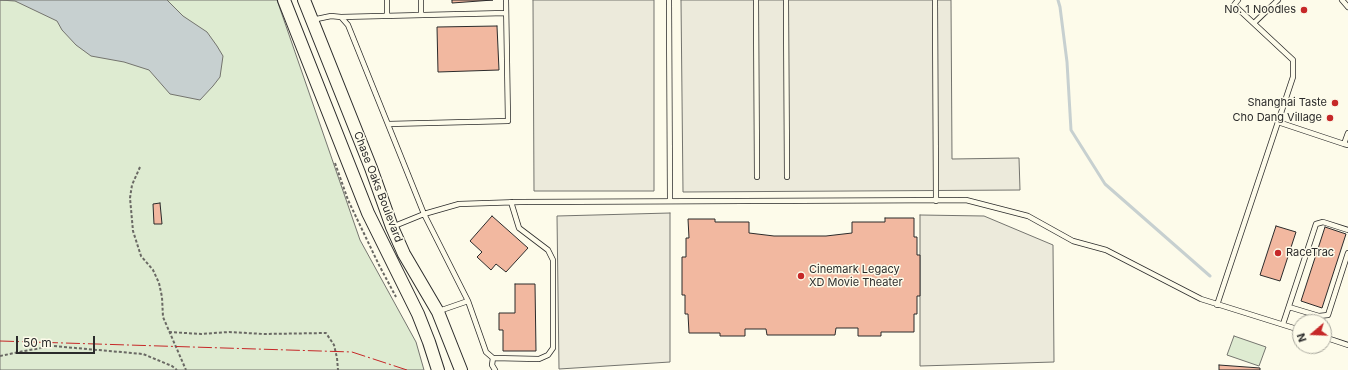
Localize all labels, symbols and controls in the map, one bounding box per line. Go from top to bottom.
place label: No. 1 Noodles [1224,3,1296,17]
marker: No. 1 Noodles [1299,5,1309,15]
place label: Shanghai Taste [1247,96,1327,110]
marker: Shanghai Taste [1330,98,1340,108]
place label: Cho Dang Village [1232,111,1322,125]
marker: Cho Dang Village [1325,113,1335,123]
street label: Chase Oaks Boulevard [351,130,405,244]
place label: RaceTrac [1286,246,1334,260]
marker: RaceTrac [1273,248,1283,258]
place label: Cinemark Legacy XD Movie Theater [809,263,903,289]
marker: Cinemark Legacy XD Movie Theater [796,271,806,281]
north arrow [1292,314,1332,354]
scale bar [18,328,97,354]
text: N [1294,331,1310,344]
text: 50 m [23,335,52,350]

